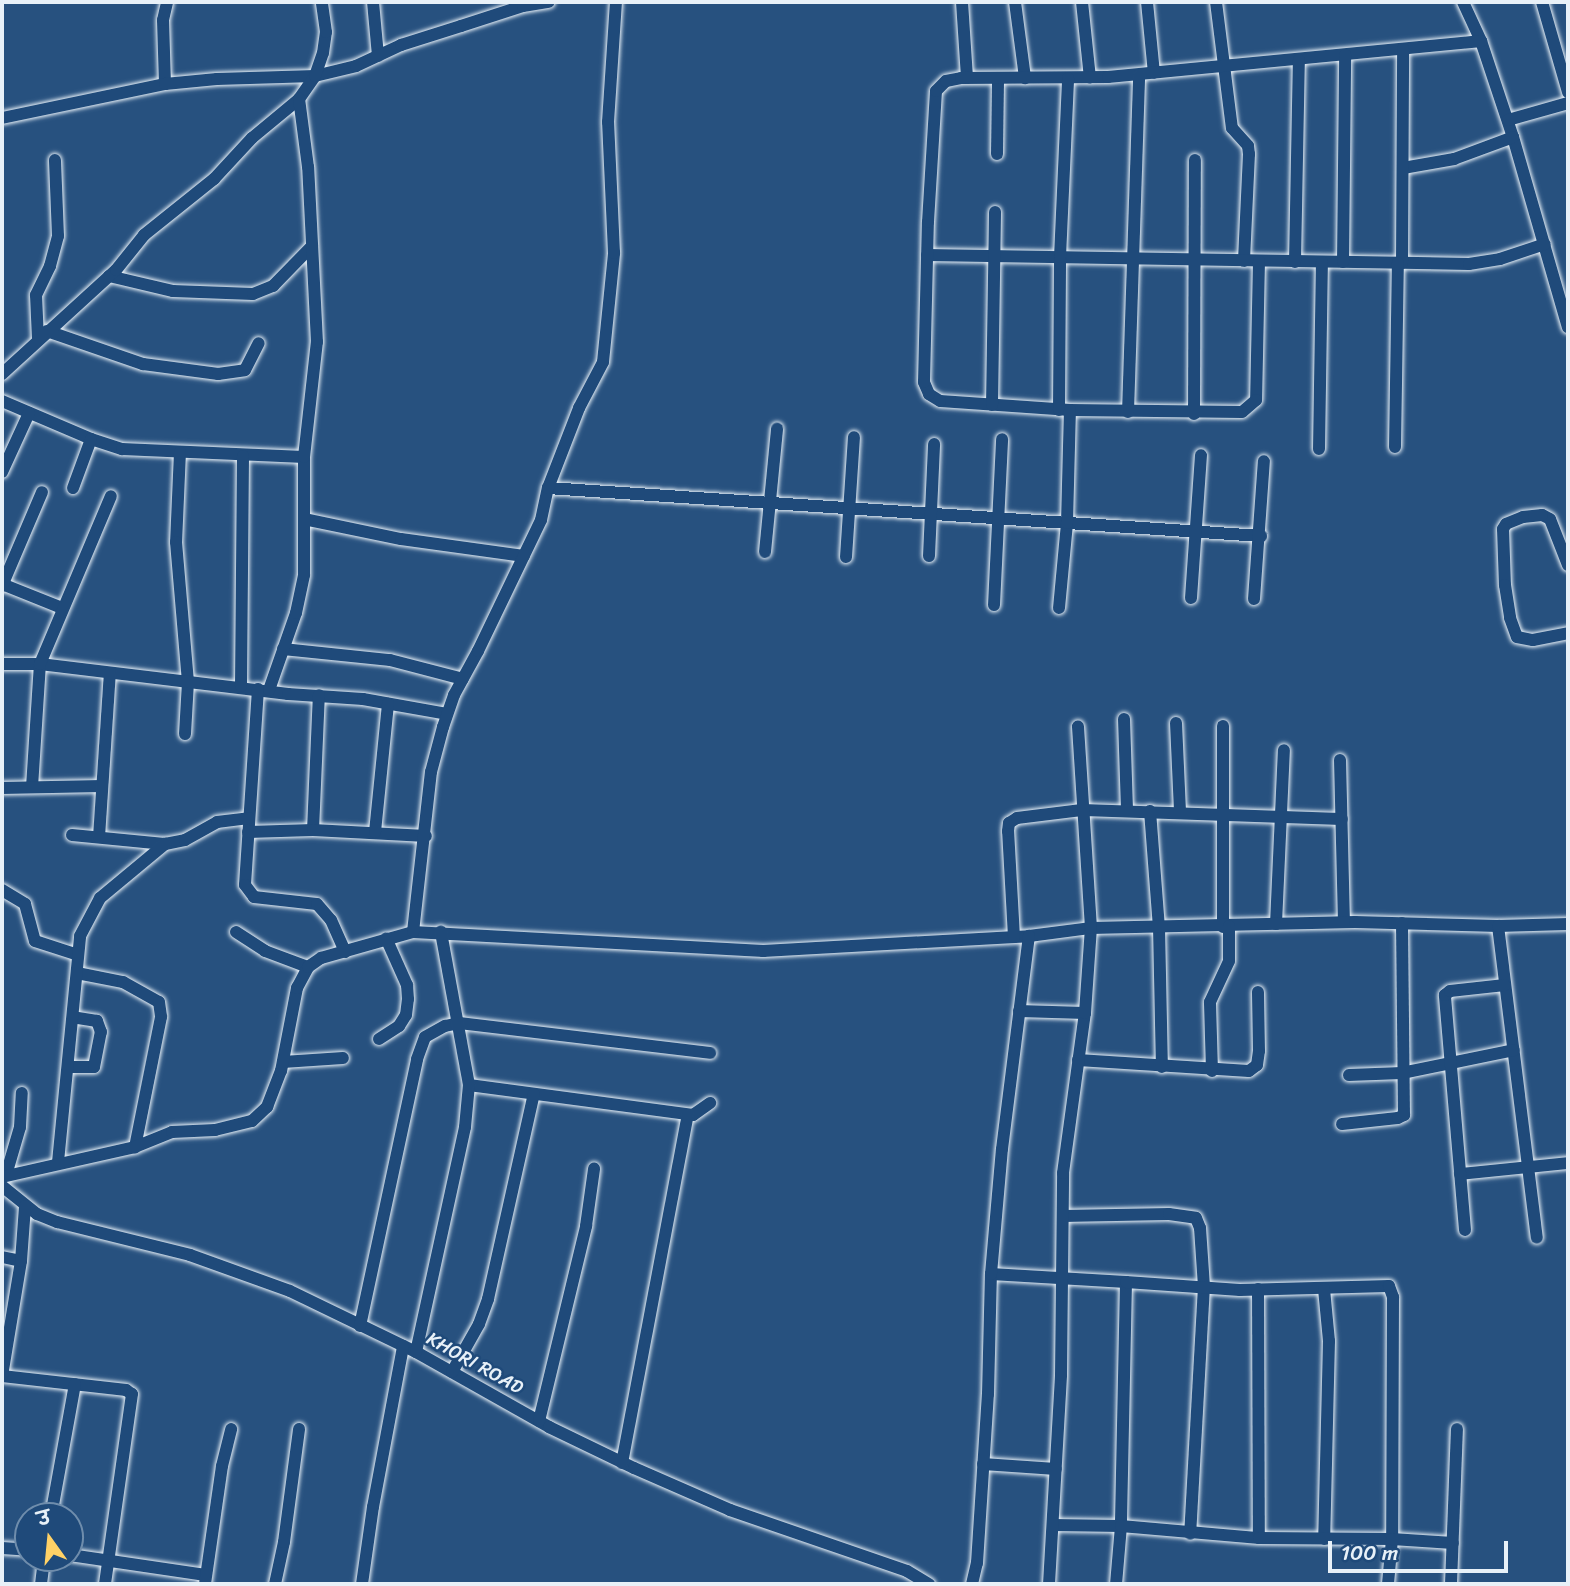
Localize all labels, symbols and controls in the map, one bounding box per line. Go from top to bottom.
street label: KHORI ROAD [423,1327,527,1399]
text: उ [34,1501,54,1536]
north arrow [14,1502,84,1572]
scale bar [1332,1526,1512,1570]
text: 100 m [1341,1534,1398,1572]

